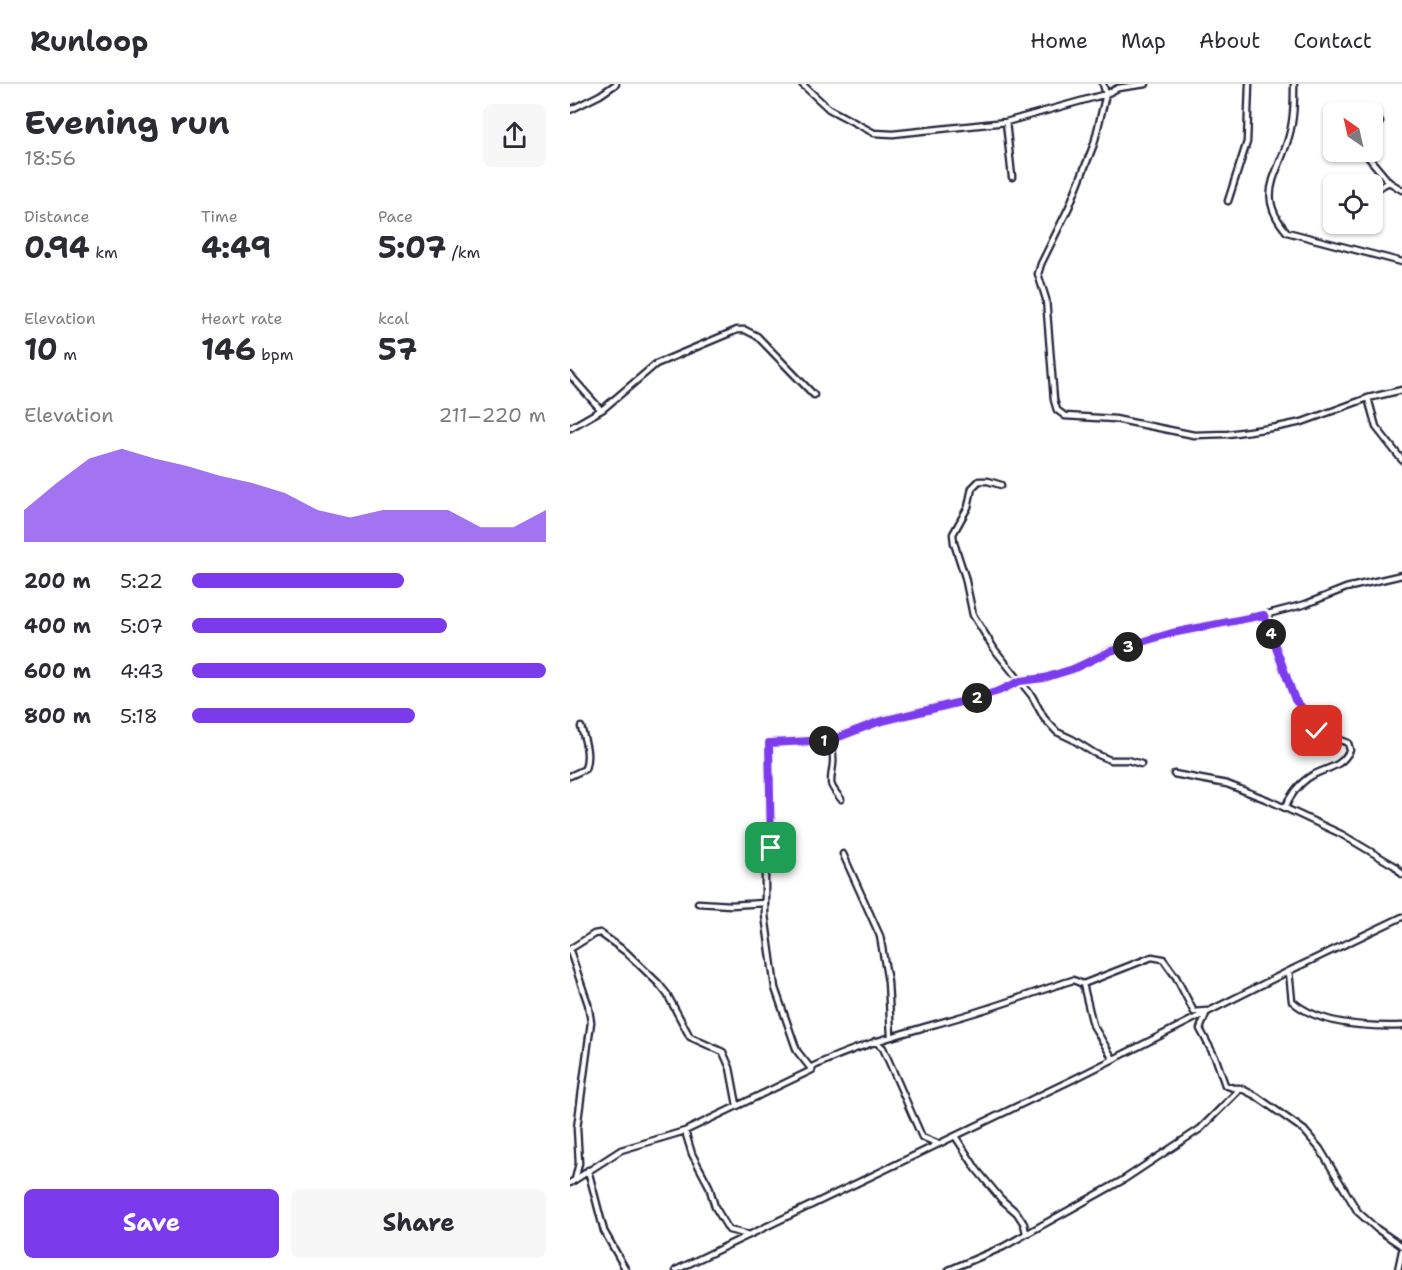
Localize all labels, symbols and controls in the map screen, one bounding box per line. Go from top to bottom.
text: Runloop [30,22,148,60]
text: Home [1030,27,1088,55]
text: Map [1121,27,1166,55]
text: About [1199,27,1260,55]
text: Contact [1293,27,1372,55]
text: Evening run [24,100,230,145]
north arrow [1323,102,1383,162]
map controls [1323,102,1383,234]
button: share [483,104,546,167]
text: 18:56 [24,145,76,171]
button: locate [1323,174,1383,234]
text: Distance [24,206,90,227]
text: Time [201,206,238,227]
text: Pace [378,206,413,227]
text: 0.94 [24,227,90,268]
text: 4:49 [201,227,271,268]
text: 5:07 [378,227,446,268]
text: km [90,242,118,263]
text: /km [446,242,480,263]
text: Elevation [24,308,96,329]
text: Heart rate [201,308,283,329]
text: kcal [378,308,409,329]
text: 10 [24,329,58,370]
text: 146 [201,329,256,370]
text: 57 [378,329,417,370]
text: m [58,344,77,365]
text: bpm [256,344,294,365]
text: Elevation [24,402,114,428]
text: 211–220 m [439,402,546,428]
text: 200 m [24,568,91,594]
text: 5:22 [120,568,163,594]
text: 400 m [24,613,91,639]
text: 5:07 [120,613,163,639]
pin: 4 [1256,619,1286,649]
text: 4 [1265,623,1277,644]
pin: 3 [1113,632,1143,662]
text: 3 [1122,636,1134,657]
text: 600 m [24,658,91,684]
text: 4:43 [120,658,164,684]
pin: 2 [962,683,992,713]
text: 2 [971,687,983,708]
text: 800 m [24,703,91,729]
text: 5:18 [120,703,158,729]
pin [1291,705,1342,756]
icon: check [1300,714,1333,747]
pin: 1 [809,726,839,756]
text: 1 [820,730,828,751]
pin [745,822,796,873]
icon: arrive [754,831,787,864]
button: Save [24,1189,279,1258]
button: Share [291,1189,546,1258]

